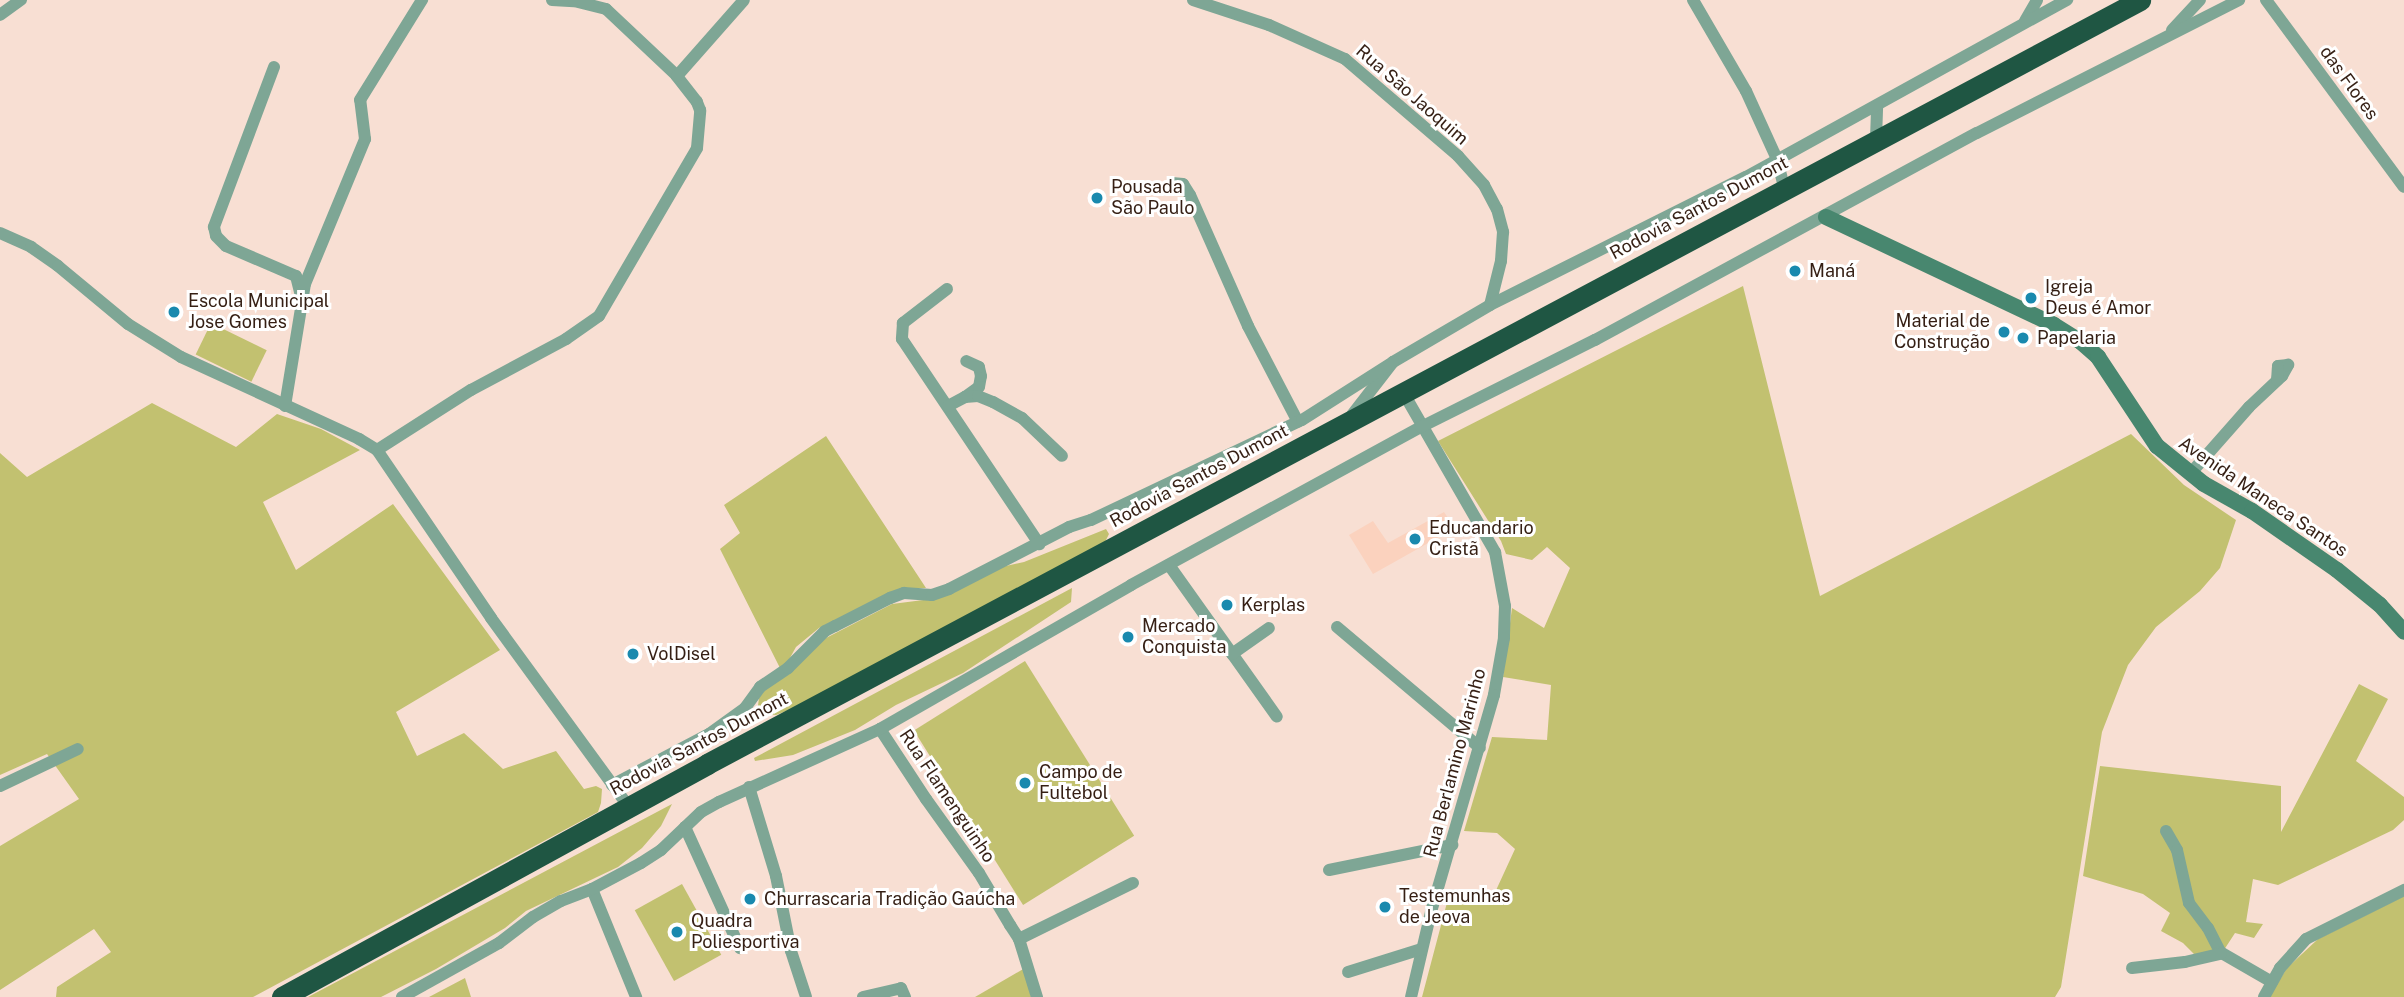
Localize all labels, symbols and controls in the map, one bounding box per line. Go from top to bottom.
street label: Rua São Jaoquim [1351,40,1473,150]
street label: das Flores [2315,42,2383,124]
street label: Rodovia Santos Dumont [1606,152,1792,264]
place label: Pousada São Paulo [1111,177,1194,220]
marker: Pousada São Paulo [1089,190,1105,206]
place label: Maná [1809,260,1855,282]
marker: Maná [1787,263,1803,279]
place label: Igreja Deus é Amor [2045,277,2152,320]
marker: Igreja Deus é Amor [2023,290,2039,306]
place label: Escola Municipal Jose Gomes [188,291,329,334]
marker: Escola Municipal Jose Gomes [166,304,182,320]
place label: Material de Construção [1894,311,1990,354]
marker: Material de Construção [1996,324,2012,340]
place label: Papelaria [2037,327,2116,349]
marker: Papelaria [2015,330,2031,346]
street label: Rodovia Santos Dumont [1106,420,1292,532]
street label: Avenida Maneca Santos [2174,432,2352,562]
place label: Educandario Cristã [1429,518,1534,560]
marker: Educandario Cristã [1407,531,1423,547]
place label: Kerplas [1241,594,1305,616]
marker: Kerplas [1219,597,1235,613]
place label: Mercado Conquista [1142,616,1226,658]
marker: Mercado Conquista [1120,629,1136,645]
place label: VolDisel [647,643,716,665]
marker: VolDisel [625,646,641,662]
street label: Rua Berlamino Marinho [1419,666,1491,860]
street label: Rodovia Santos Dumont [606,688,792,800]
street label: Rua Flamenguinho [894,725,1000,867]
place label: Campo de Fultebol [1039,762,1123,804]
marker: Campo de Fultebol [1017,775,1033,791]
place label: Testemunhas de Jeova [1399,886,1510,928]
place label: Churrascaria Tradição Gaúcha [764,888,1015,910]
marker: Churrascaria Tradição Gaúcha [742,891,758,907]
marker: Testemunhas de Jeova [1377,899,1393,915]
place label: Quadra Poliesportiva [691,911,799,954]
marker: Quadra Poliesportiva [669,924,685,940]

